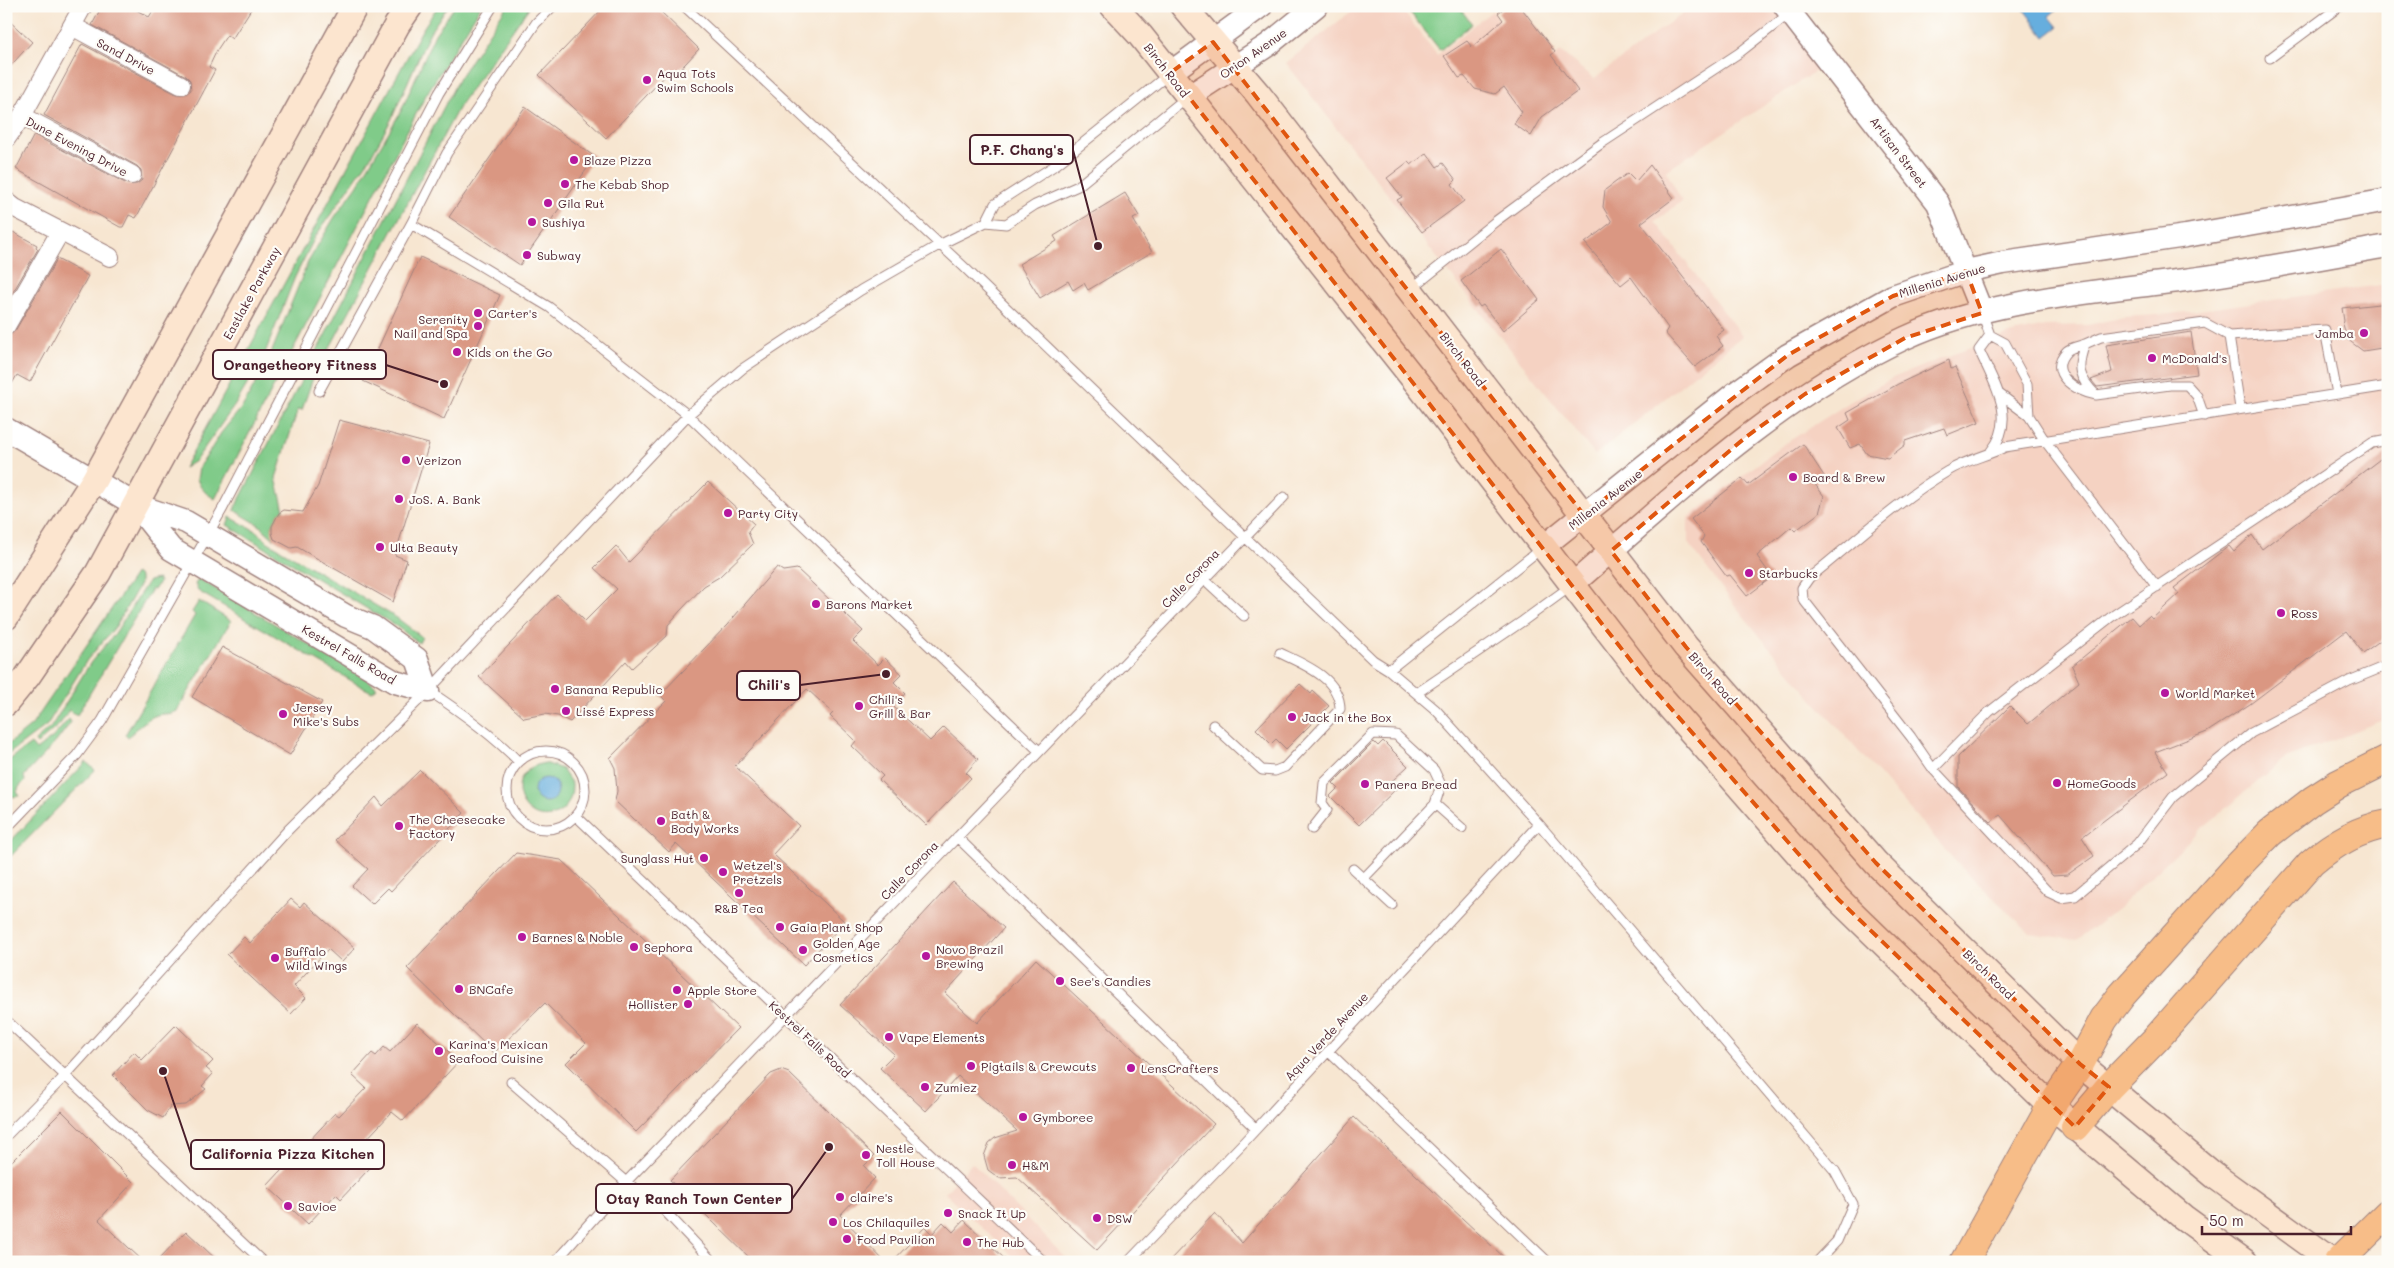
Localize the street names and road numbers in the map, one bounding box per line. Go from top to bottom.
street label: Orion Avenue [1216,24,1290,82]
street label: Sand Drive [94,34,158,78]
street label: Birch Road [1141,40,1193,101]
street label: Dune Evening Drive [23,112,131,180]
street label: Artisan Street [1867,113,1931,191]
street label: Eastlake Parkway [219,244,283,342]
street label: Millenia Avenue [1897,259,1987,301]
street label: Birch Road [1437,329,1489,390]
street label: Millenia Avenue [1565,465,1645,533]
street label: Calle Corona [1158,545,1222,611]
street label: Kestrel Falls Road [299,621,399,688]
street label: Birch Road [1686,648,1741,708]
street label: Calle Corona [877,837,941,903]
street label: Birch Road [1960,946,2018,1002]
street label: Aqua Verde Avenue [1281,988,1371,1084]
street label: Kestrel Falls Road [766,997,854,1081]

